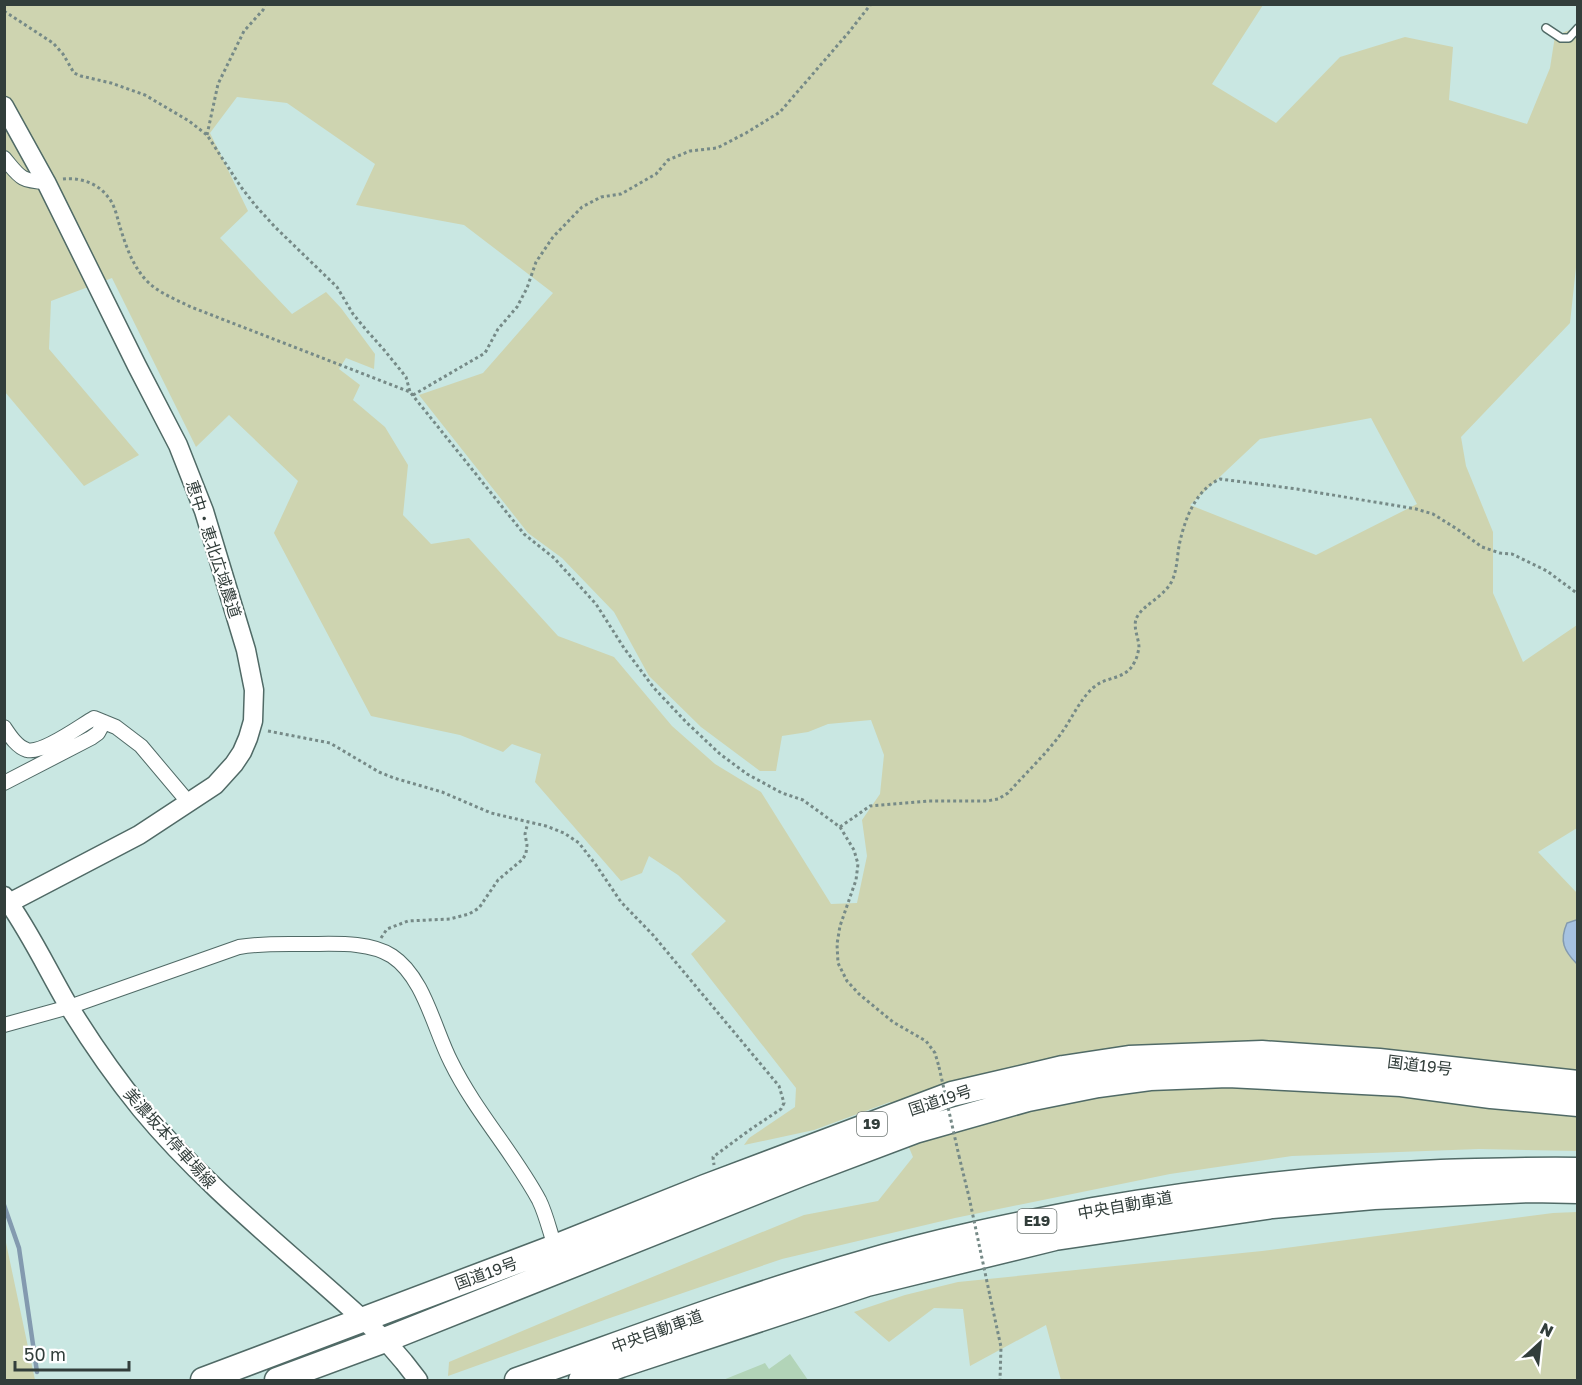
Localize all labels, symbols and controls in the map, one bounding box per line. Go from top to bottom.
street label: 恵中・恵北広域農道 [182,477,246,621]
street label: 国道19号 [1386,1051,1454,1079]
street label: 国道19号 [906,1080,974,1120]
street label: 美濃坂本停車場線 [120,1084,220,1192]
road number: 19 [857,1112,887,1136]
street label: 中央自動車道 [1076,1187,1174,1223]
road number: E19 [1018,1209,1056,1233]
street label: 国道19号 [452,1252,520,1294]
street label: 中央自動車道 [608,1305,706,1357]
north arrow [1510,1313,1570,1373]
text: N [1537,1318,1557,1341]
scale bar [15,1334,129,1372]
text: 50 m [24,1343,66,1365]

